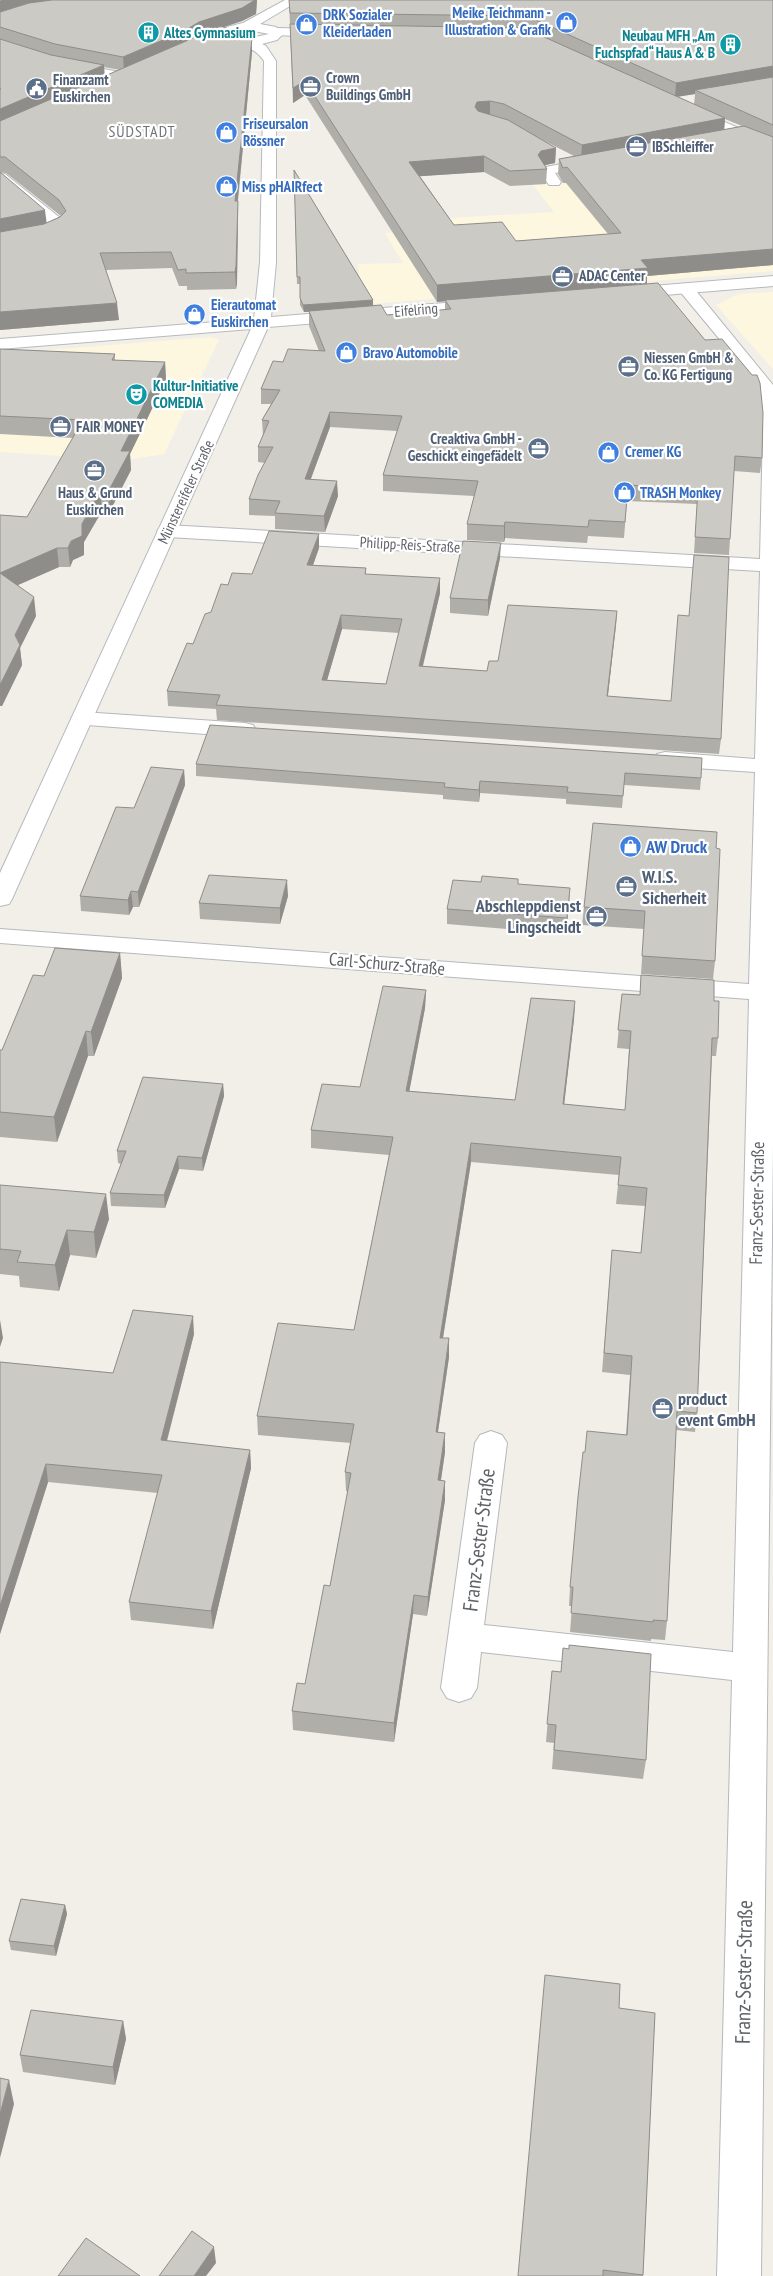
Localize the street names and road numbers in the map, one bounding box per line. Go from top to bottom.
street label: Eifelring [393,298,438,321]
street label: Münstereifeler Straße [153,437,218,547]
street label: Philipp-Reis-Straße [359,532,461,557]
street label: Carl-Schurz-Straße [328,947,446,980]
street label: Franz-Sester-Straße [744,1141,769,1265]
street label: Franz-Sester-Straße [456,1467,501,1613]
street label: Franz-Sester-Straße [729,1900,758,2044]

